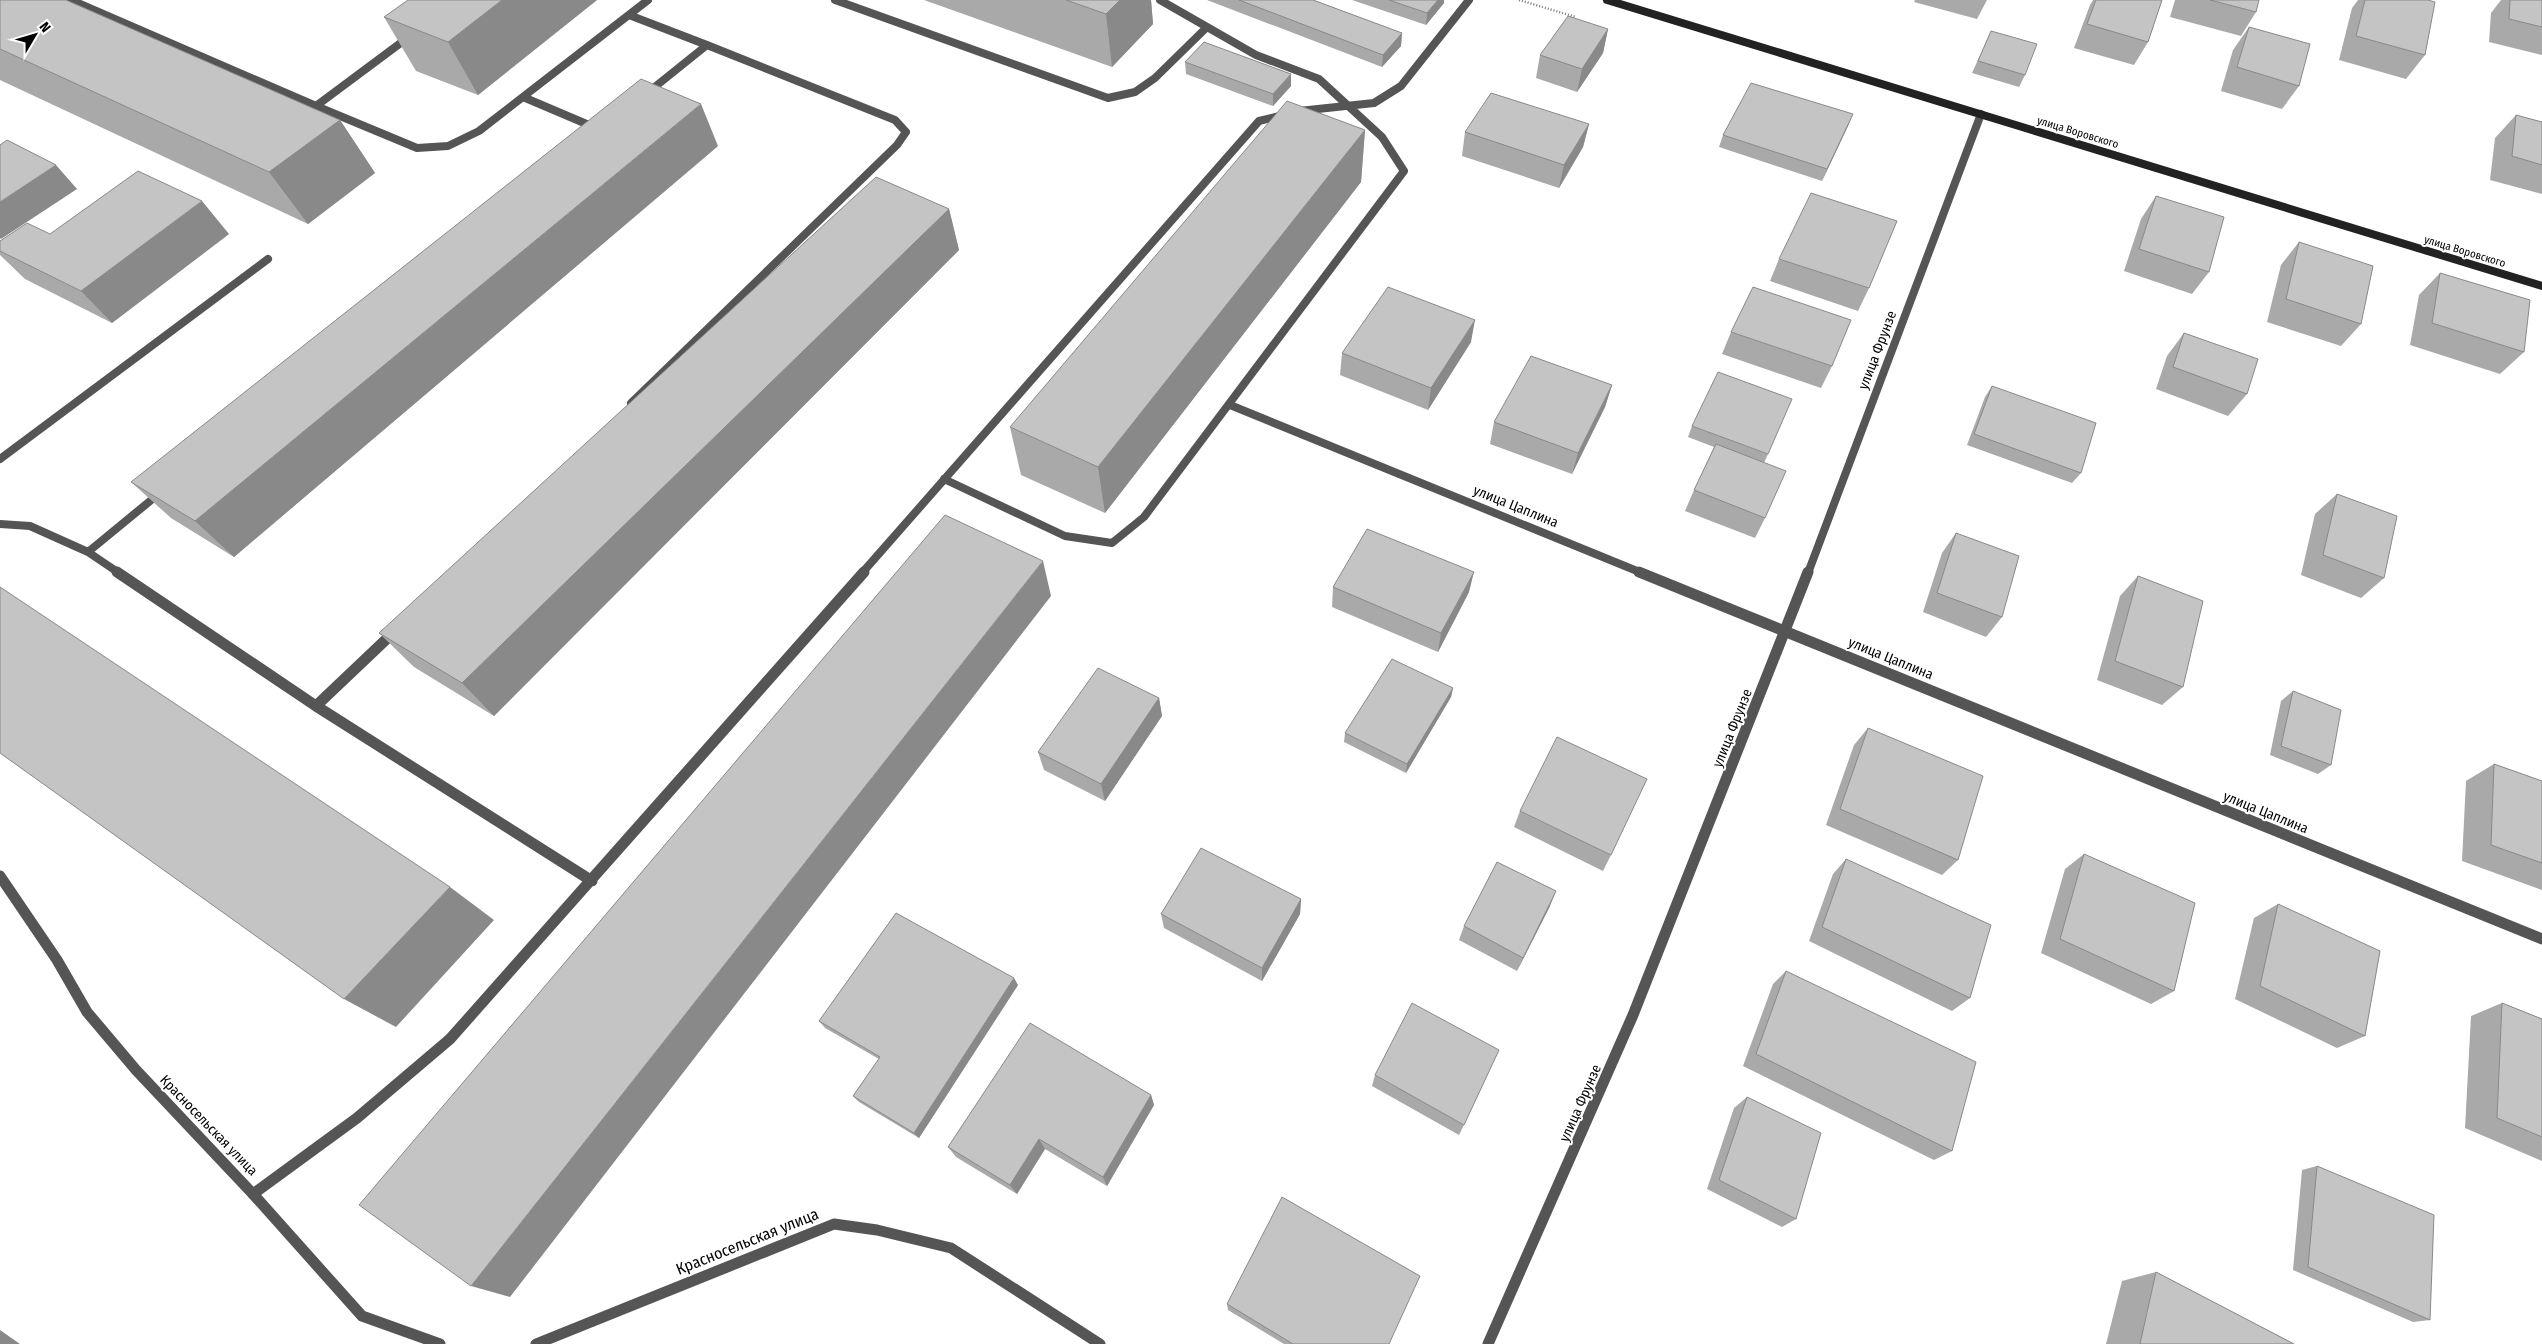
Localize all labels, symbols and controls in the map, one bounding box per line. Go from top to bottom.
north arrow [10,10,60,60]
text: N [36,19,54,36]
street label: улица Воровского [2036,114,2120,151]
street label: улица Воровского [2423,233,2507,270]
street label: улица Фрунзе [1855,308,1900,392]
street label: улица Цаплина [1471,482,1561,531]
street label: улица Цаплина [1846,634,1936,683]
street label: улица Фрунзе [1709,687,1756,770]
street label: улица Цаплина [2221,788,2311,837]
street label: улица Фрунзе [1556,1062,1605,1145]
street label: Красносельская улица [156,1072,261,1179]
street label: Красносельская улица [673,1204,821,1279]

